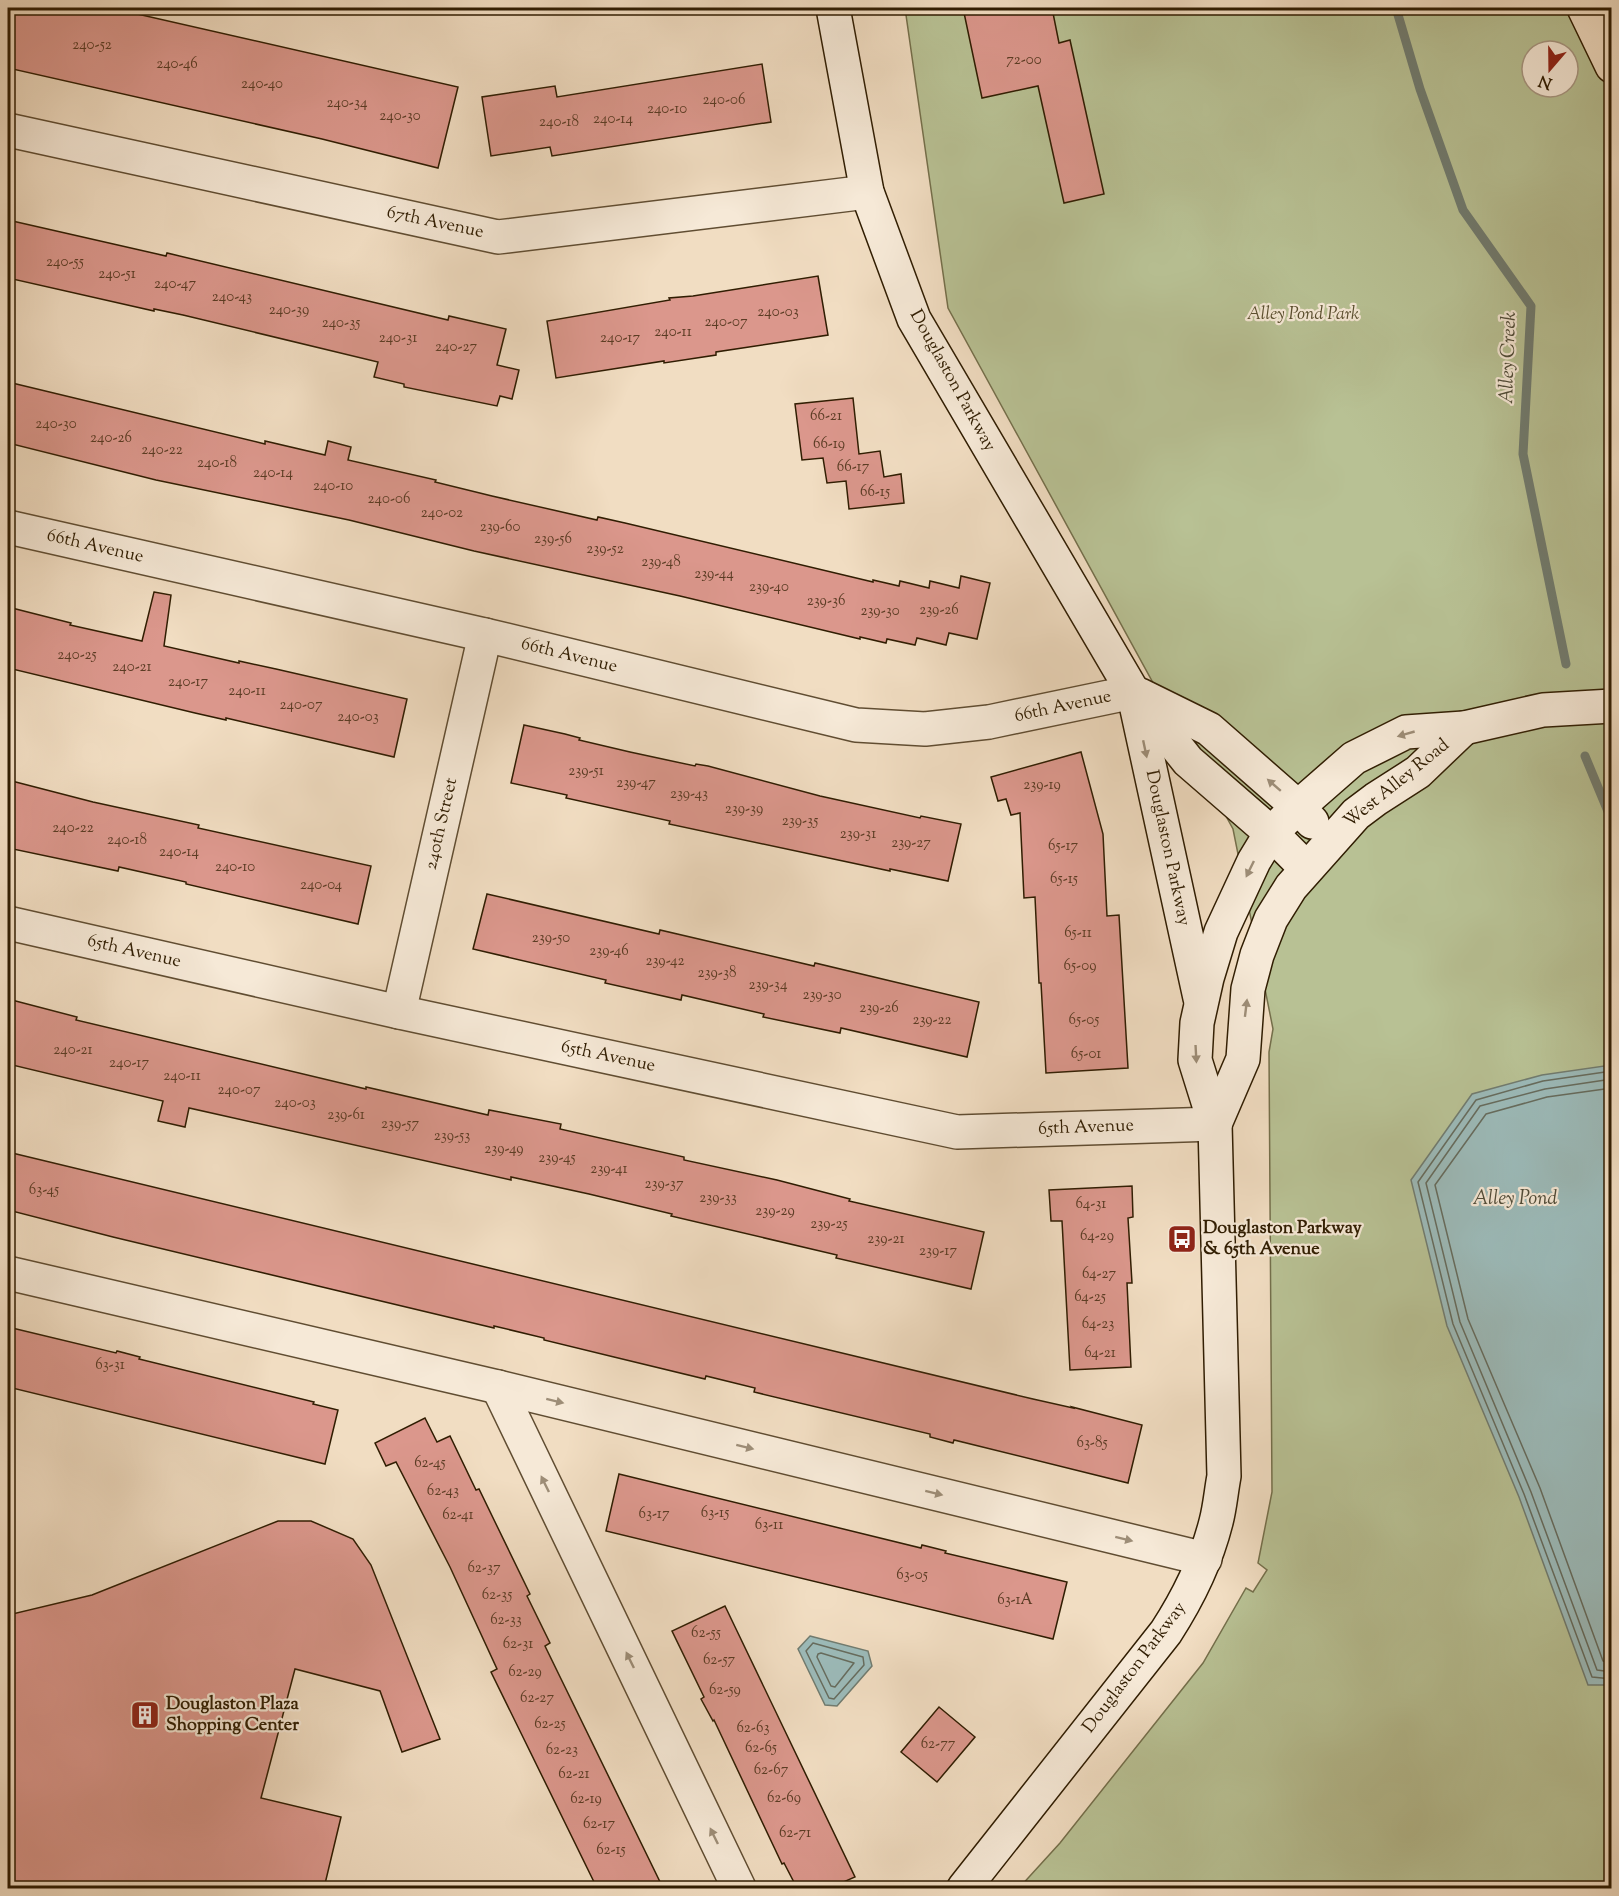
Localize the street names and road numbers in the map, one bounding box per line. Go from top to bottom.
street label: 67th Avenue [384,200,486,246]
street label: Douglaston Parkway [902,305,1002,457]
street label: 66th Avenue [44,523,146,571]
street label: 66th Avenue [518,631,620,681]
street label: 66th Avenue [1012,684,1114,730]
street label: West Alley Road [1338,733,1456,835]
street label: Douglaston Parkway [1138,768,1196,928]
street label: 240th Street [419,775,465,873]
street label: 65th Avenue [84,929,184,975]
street label: 65th Avenue [558,1034,658,1080]
street label: 65th Avenue [1038,1113,1134,1143]
street label: Douglaston Parkway [1077,1597,1193,1739]

